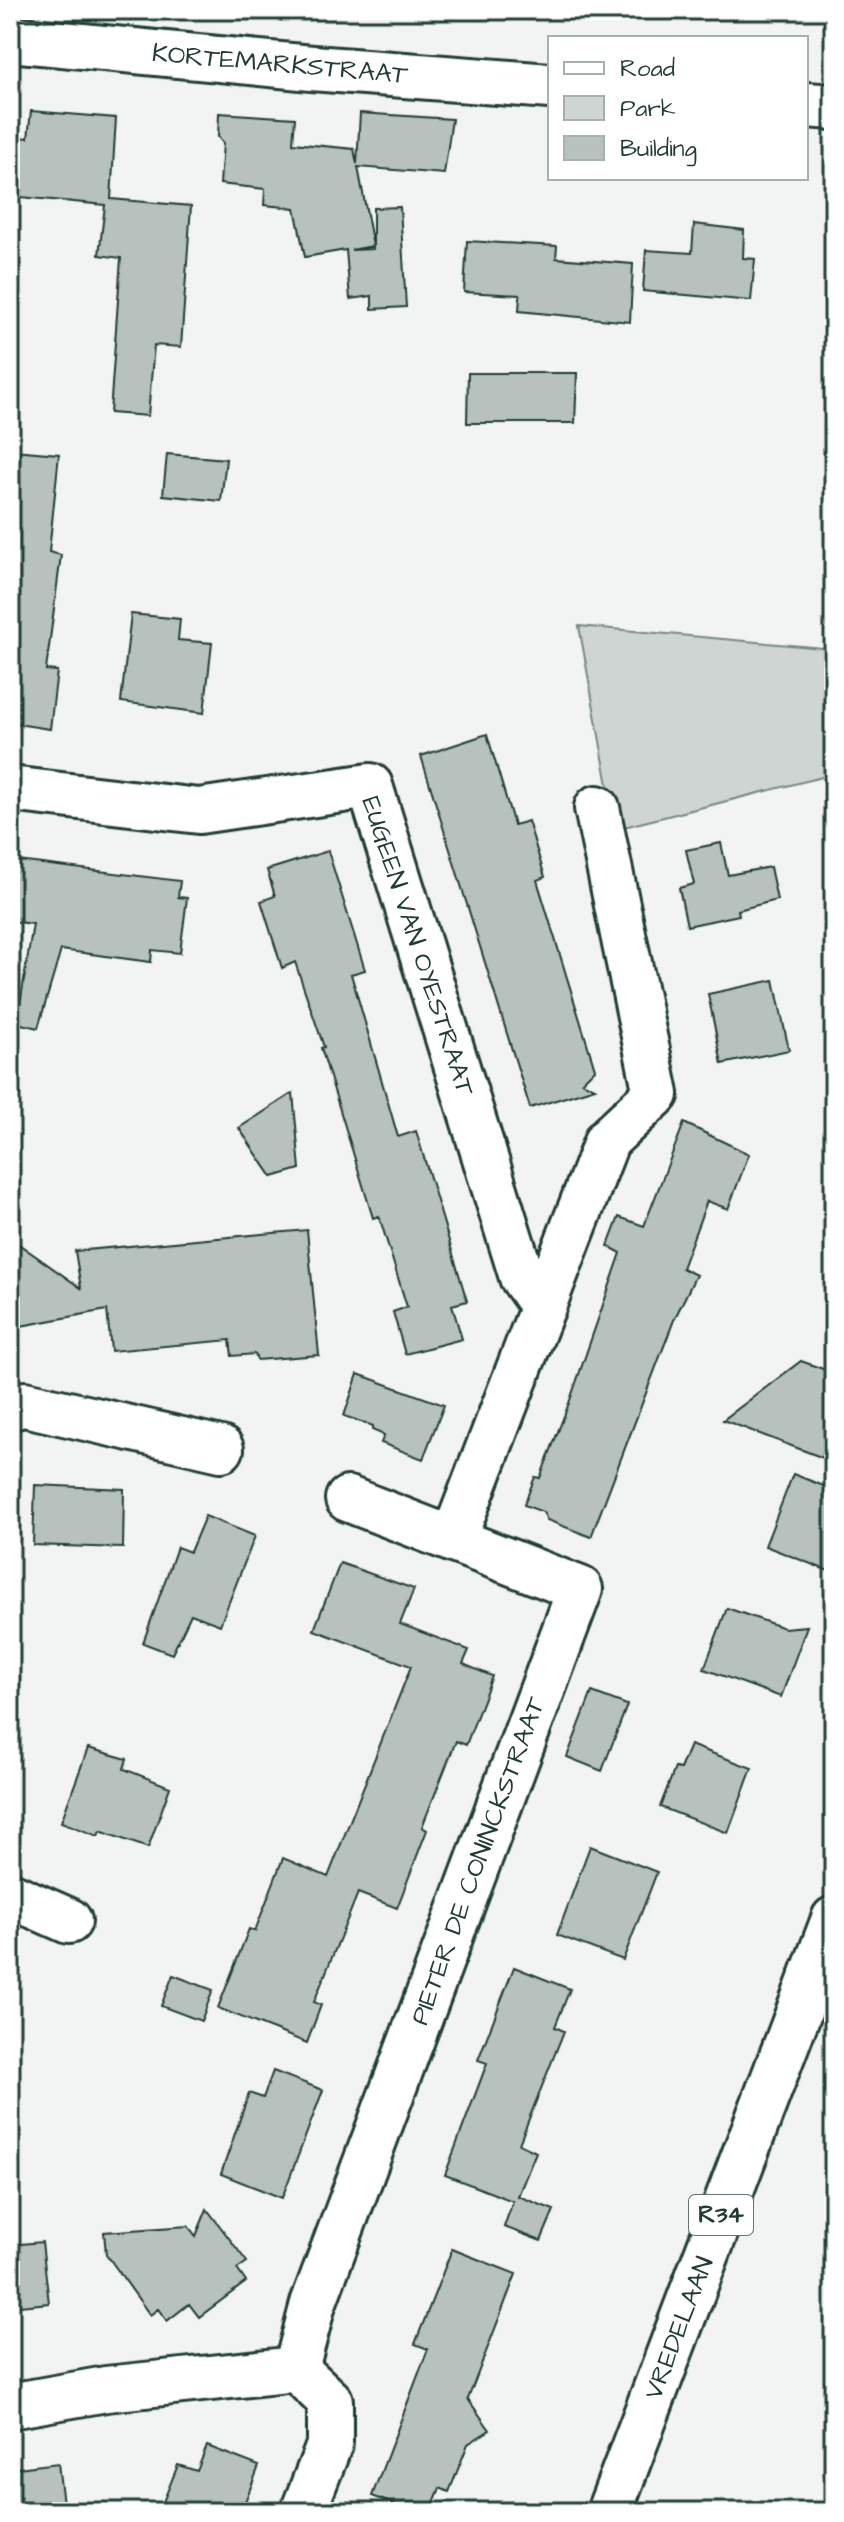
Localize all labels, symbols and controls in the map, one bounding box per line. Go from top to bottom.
street label: KORTEMARKSTRAAT [151,35,410,93]
legend [548,36,808,180]
text: Road [620,52,675,86]
text: Park [620,92,676,126]
text: Building [620,132,697,167]
street label: EUGEEN VAN OYESTRAAT [353,792,484,1101]
street label: PIETER DE CONINCKSTRAAT [402,1691,554,2030]
road number: R34 [689,2195,753,2235]
street label: VREDELAAN [635,2251,723,2405]

